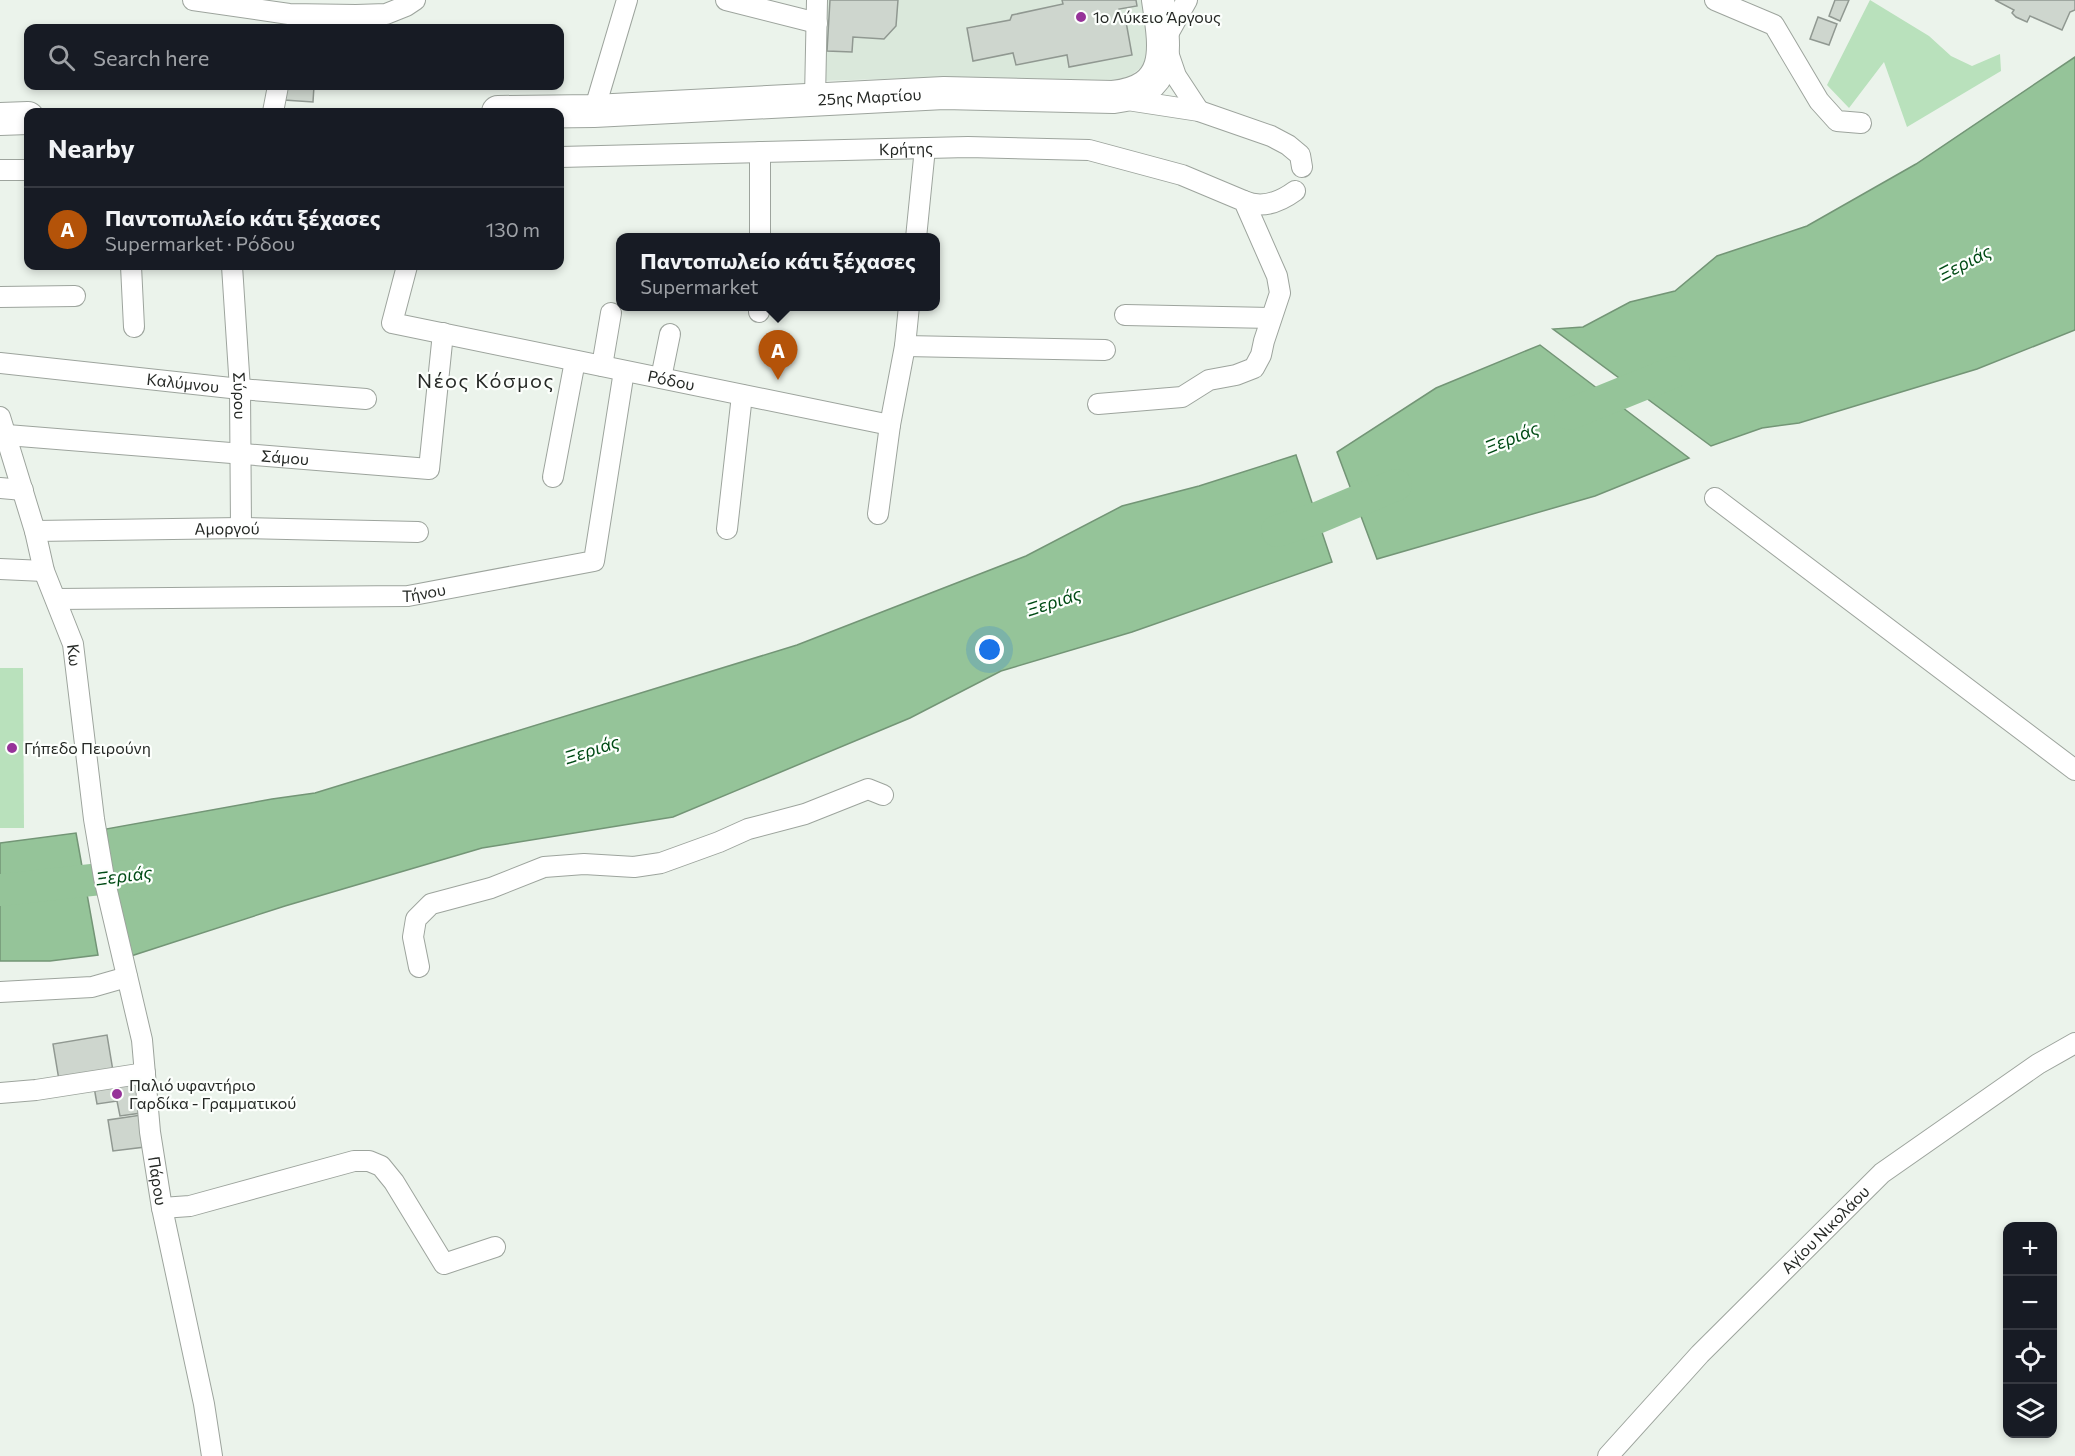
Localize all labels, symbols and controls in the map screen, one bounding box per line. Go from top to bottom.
place label: 1ο Λύκειο Άργους [1093,7,1221,26]
marker: 1ο Λύκειο Άργους [1074,10,1088,24]
search box [24,24,564,90]
icon: search [45,41,78,74]
text: Search here [93,44,209,71]
street label: 25ης Μαρτίου [817,84,922,108]
text: Nearby [48,132,135,163]
street label: Κρήτης [879,138,933,158]
text: Παντοπωλείο κάτι ξέχασες [105,204,381,231]
text: A [60,217,75,241]
text: 130 m [486,217,540,241]
text: Supermarket · Ρόδου [105,231,295,255]
popup [616,233,940,311]
water label: Ξεριάς [1933,239,1995,285]
text: Παντοπωλείο κάτι ξέχασες [640,247,916,274]
text: Supermarket [640,274,758,298]
pin: A [758,330,798,380]
street label: Ρόδου [646,366,697,394]
district label: Νέος Κόσμος [417,368,555,392]
street label: Καλύμνου [146,369,220,396]
street label: Σύρου [230,372,250,419]
water label: Ξεριάς [1480,416,1542,458]
street label: Σάμου [261,446,310,468]
street label: Αμοργού [194,518,260,538]
street label: Τήνου [402,579,447,605]
water label: Ξεριάς [1022,582,1084,621]
your location [975,635,1004,664]
street label: Κω [64,643,86,667]
water label: Ξεριάς [560,730,622,769]
place label: Γήπεδο Πειρούνη [24,738,151,757]
marker: Γήπεδο Πειρούνη [5,741,19,755]
water label: Ξεριάς [93,861,153,889]
place label: Παλιό υφαντήριο Γαρδίκα - Γραμματικού [129,1075,296,1112]
marker: Παλιό υφαντήριο Γαρδίκα - Γραμματικού [110,1087,124,1101]
street label: Πάρου [145,1155,171,1207]
street label: Αγίου Νικολάου [1777,1181,1873,1277]
map controls [2003,1222,2057,1438]
button: + [2003,1222,2057,1276]
button: − [2003,1276,2057,1330]
button: locate [2003,1330,2057,1384]
button: layers [2003,1384,2057,1438]

